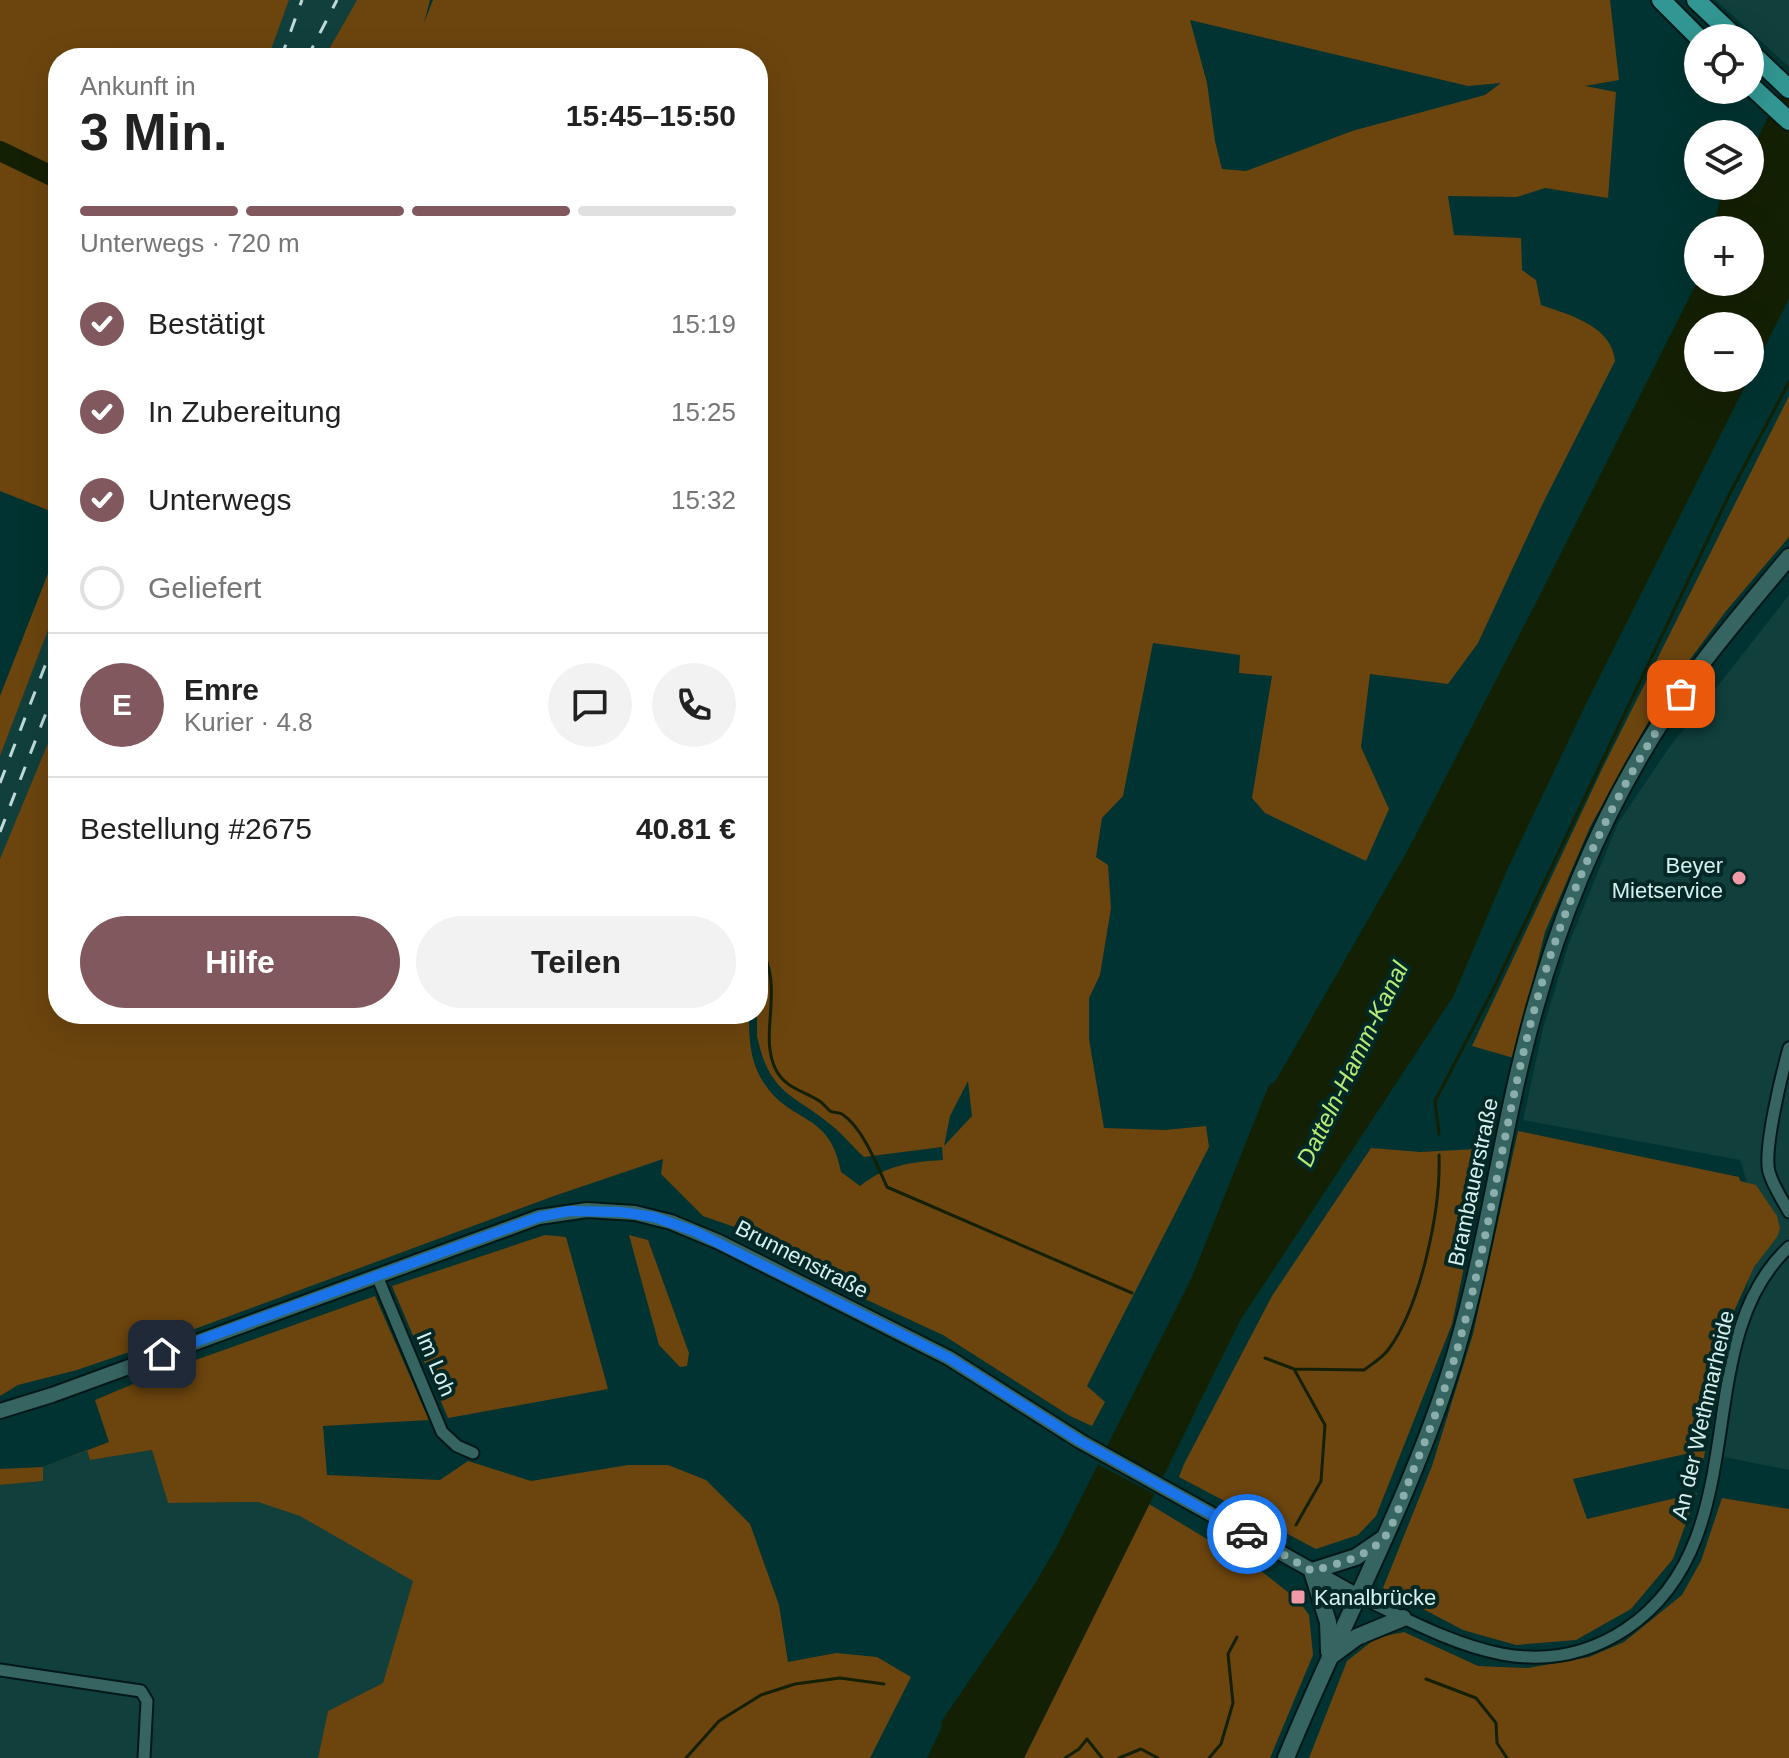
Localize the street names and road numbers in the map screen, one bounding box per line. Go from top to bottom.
street label: Brambauerstraße [1443,1096,1503,1268]
street label: Brunnenstraße [731,1215,873,1303]
street label: An der Wethmarheide [1667,1308,1739,1522]
street label: Im Loh [411,1328,461,1400]

